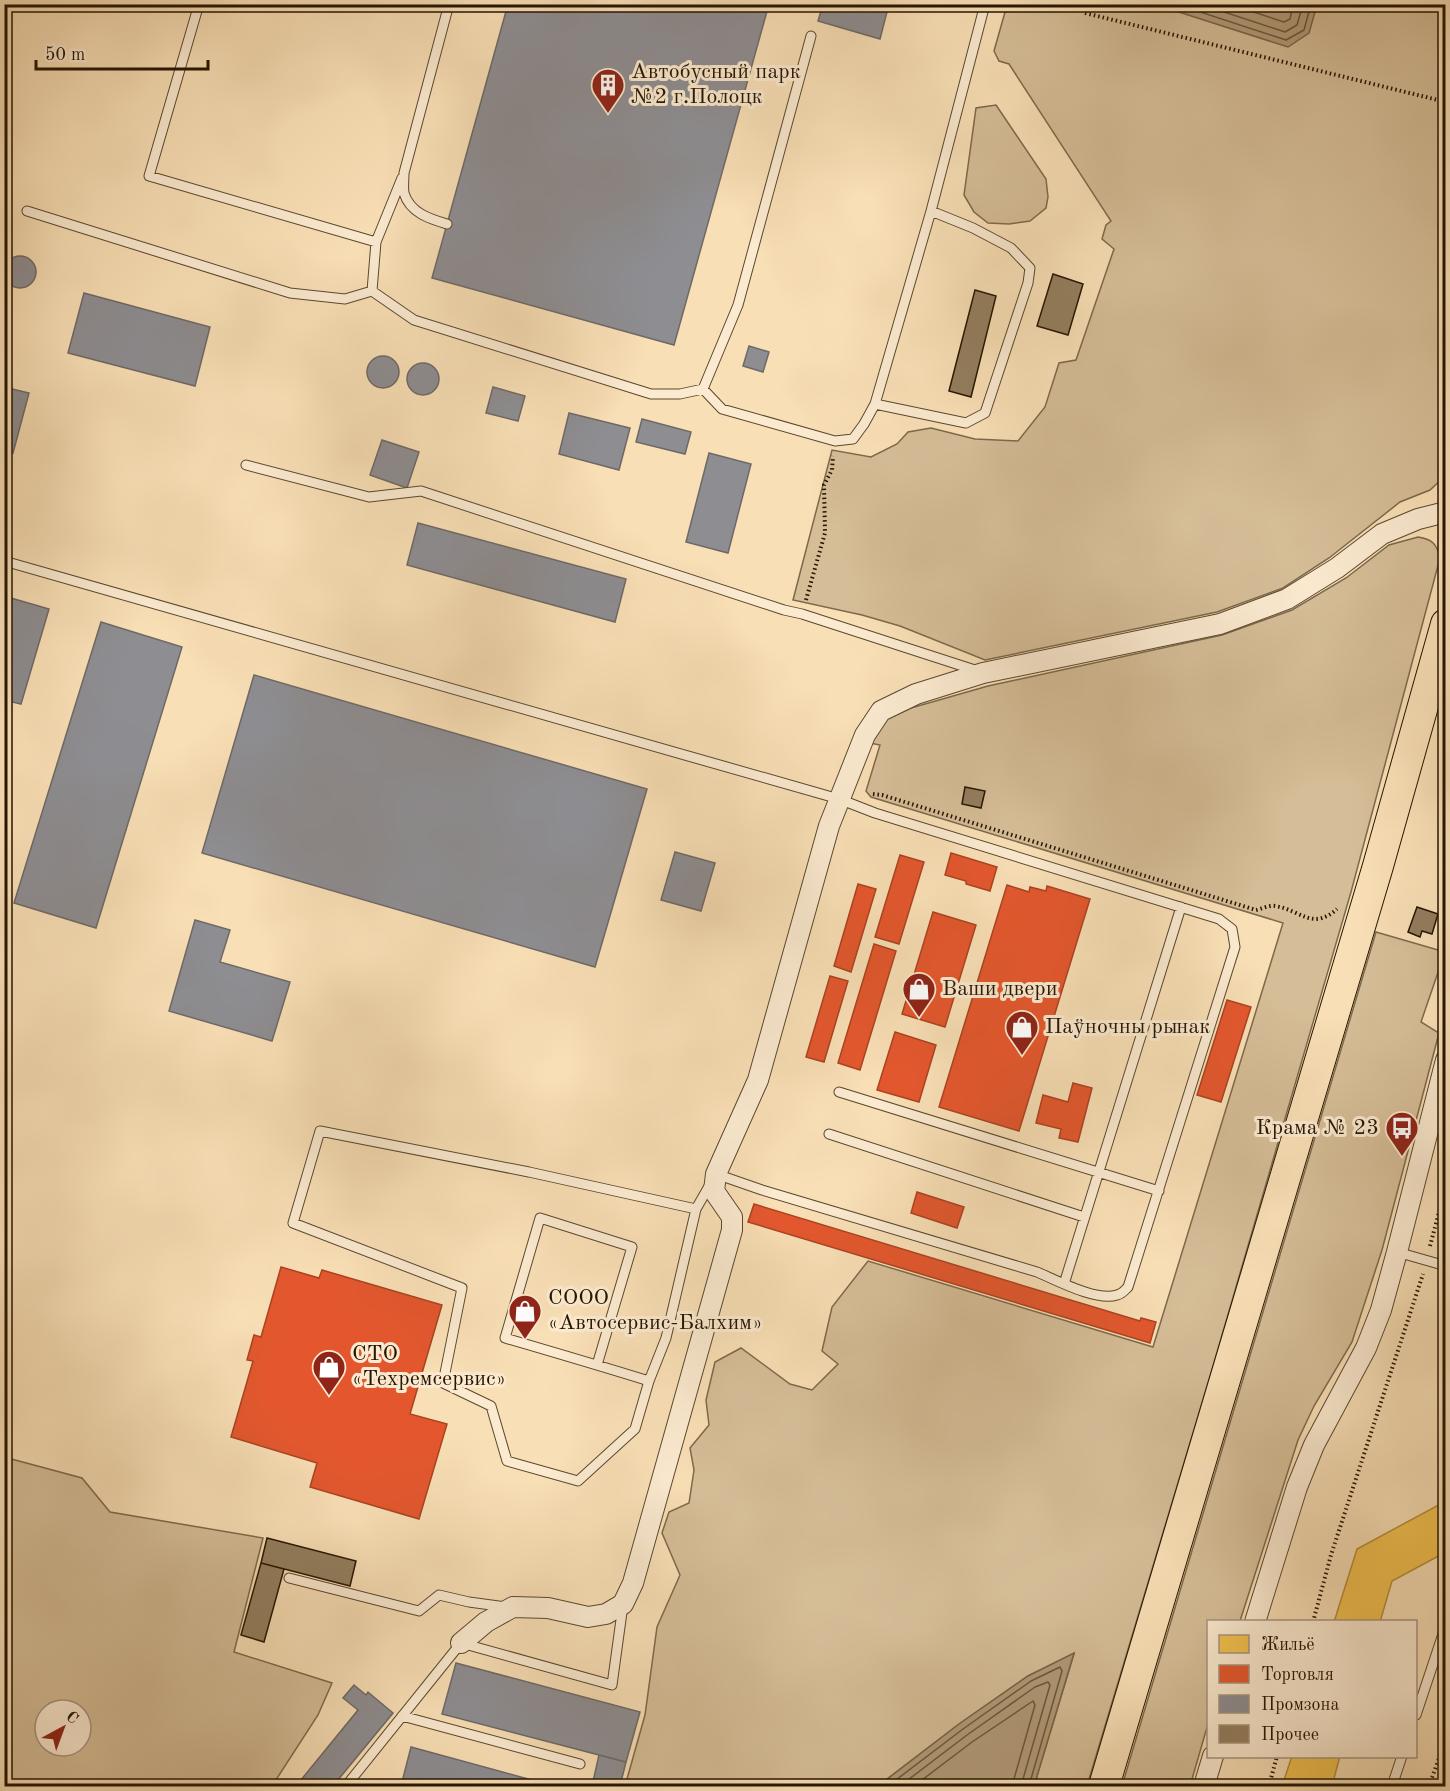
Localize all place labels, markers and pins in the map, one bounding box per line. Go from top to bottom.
place label: Автобусный парк №2 г.Полоцк [631,61,801,108]
building icon: Автобусный парк №2 г.Полоцк [590,67,626,114]
shop icon: Ваши двери [901,971,937,1018]
place label: Ваши двери [942,978,1058,1000]
shop icon: Паўночны рынак [1004,1009,1040,1056]
place label: Паўночны рынак [1045,1016,1210,1038]
bus stop icon: Крама № 23 [1384,1110,1420,1157]
place label: Крама № 23 [1256,1117,1379,1139]
place label: СООО «Автосервис-Балхим» [548,1287,763,1334]
shop icon: СООО «Автосервис-Балхим» [507,1293,543,1340]
place label: СТО «Техремсервис» [352,1343,506,1390]
shop icon: СТО «Техремсервис» [311,1349,347,1396]

